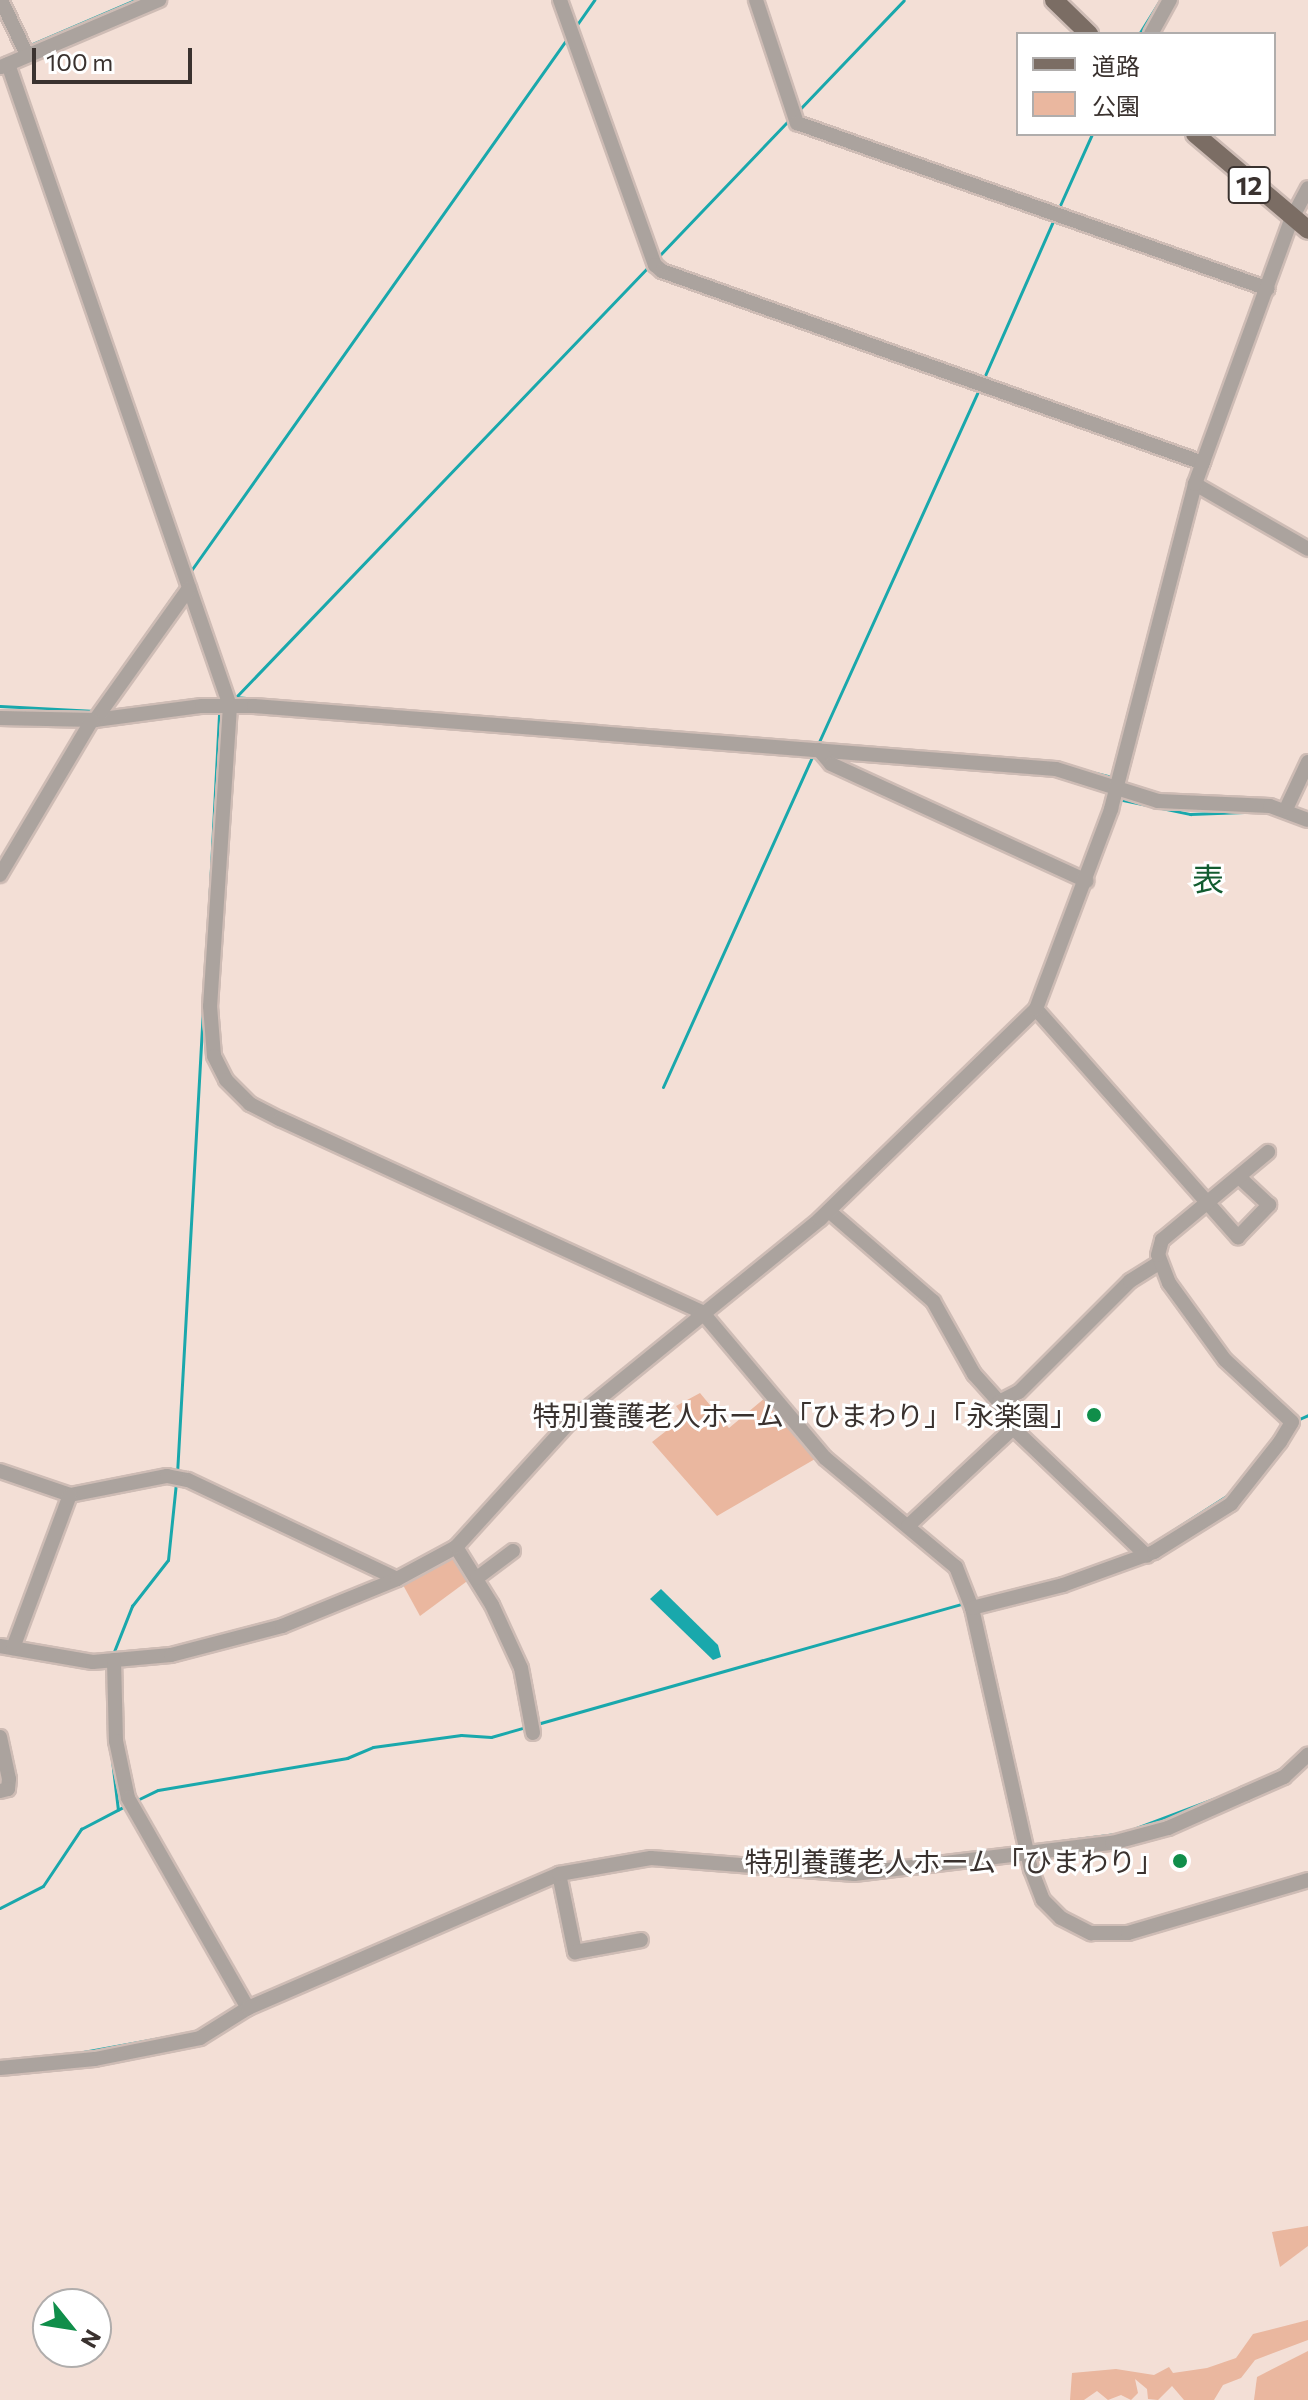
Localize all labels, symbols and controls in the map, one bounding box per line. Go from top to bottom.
scale bar [36,32,196,82]
legend [1016,32,1276,136]
text: 100 m [46,47,113,76]
text: 道路 [1092,51,1140,80]
text: 公園 [1092,91,1140,120]
road number: 12 [1227,163,1271,207]
district label: 表 [1192,859,1224,897]
place label: 特別養護老人ホーム「ひまわり」「永楽園」 [532,1398,1078,1432]
marker: 特別養護老人ホーム「ひまわり」「永楽園」 [1085,1406,1103,1424]
place label: 特別養護老人ホーム「ひまわり」 [744,1844,1164,1878]
marker: 特別養護老人ホーム「ひまわり」 [1171,1852,1189,1870]
north arrow [32,2288,112,2368]
text: N [76,2325,107,2353]

